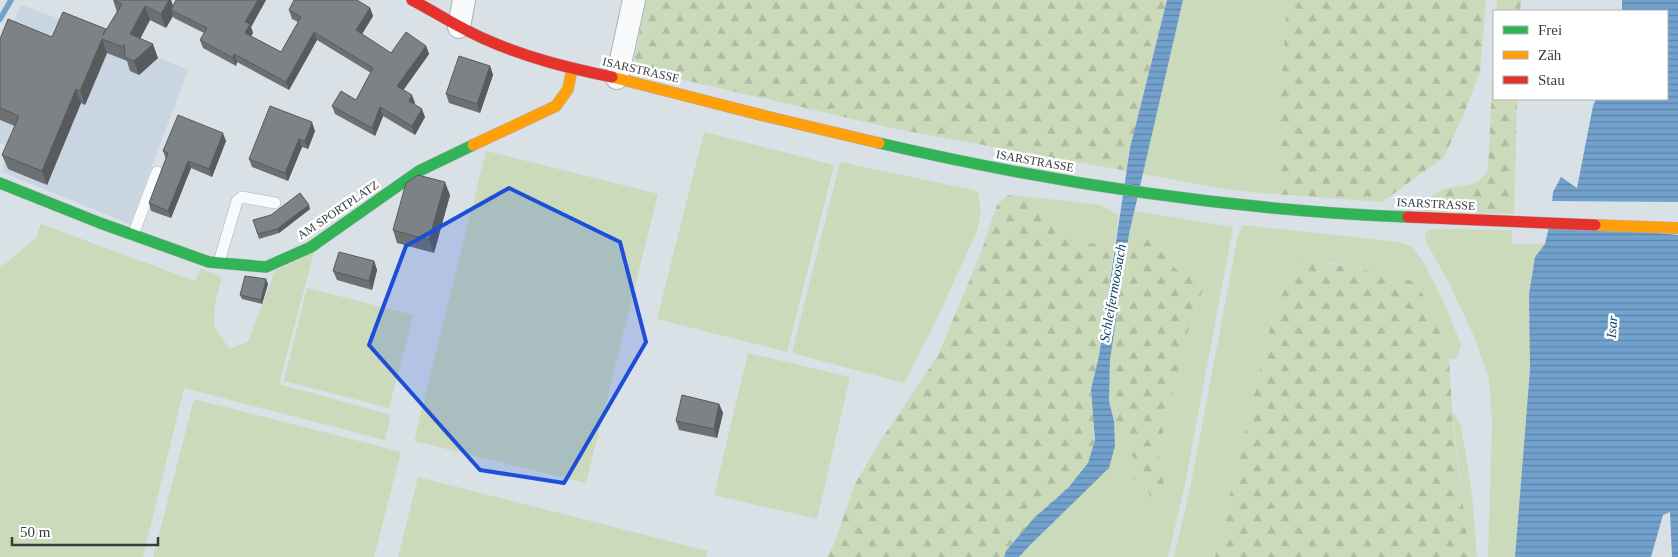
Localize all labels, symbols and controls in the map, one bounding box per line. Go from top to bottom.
legend [1493,10,1668,100]
text: Frei [1538,22,1562,38]
text: Zäh [1538,47,1562,63]
street label: ISARSTRASSE [601,54,681,86]
text: Stau [1538,72,1565,88]
street label: ISARSTRASSE [995,147,1075,175]
street label: AM SPORTPLATZ [295,178,381,242]
street label: ISARSTRASSE [1396,195,1476,213]
water label: Schleifermoosach [1097,243,1129,343]
water label: Isar [1604,315,1620,340]
scale bar [12,514,159,546]
text: 50 m [20,524,51,540]

